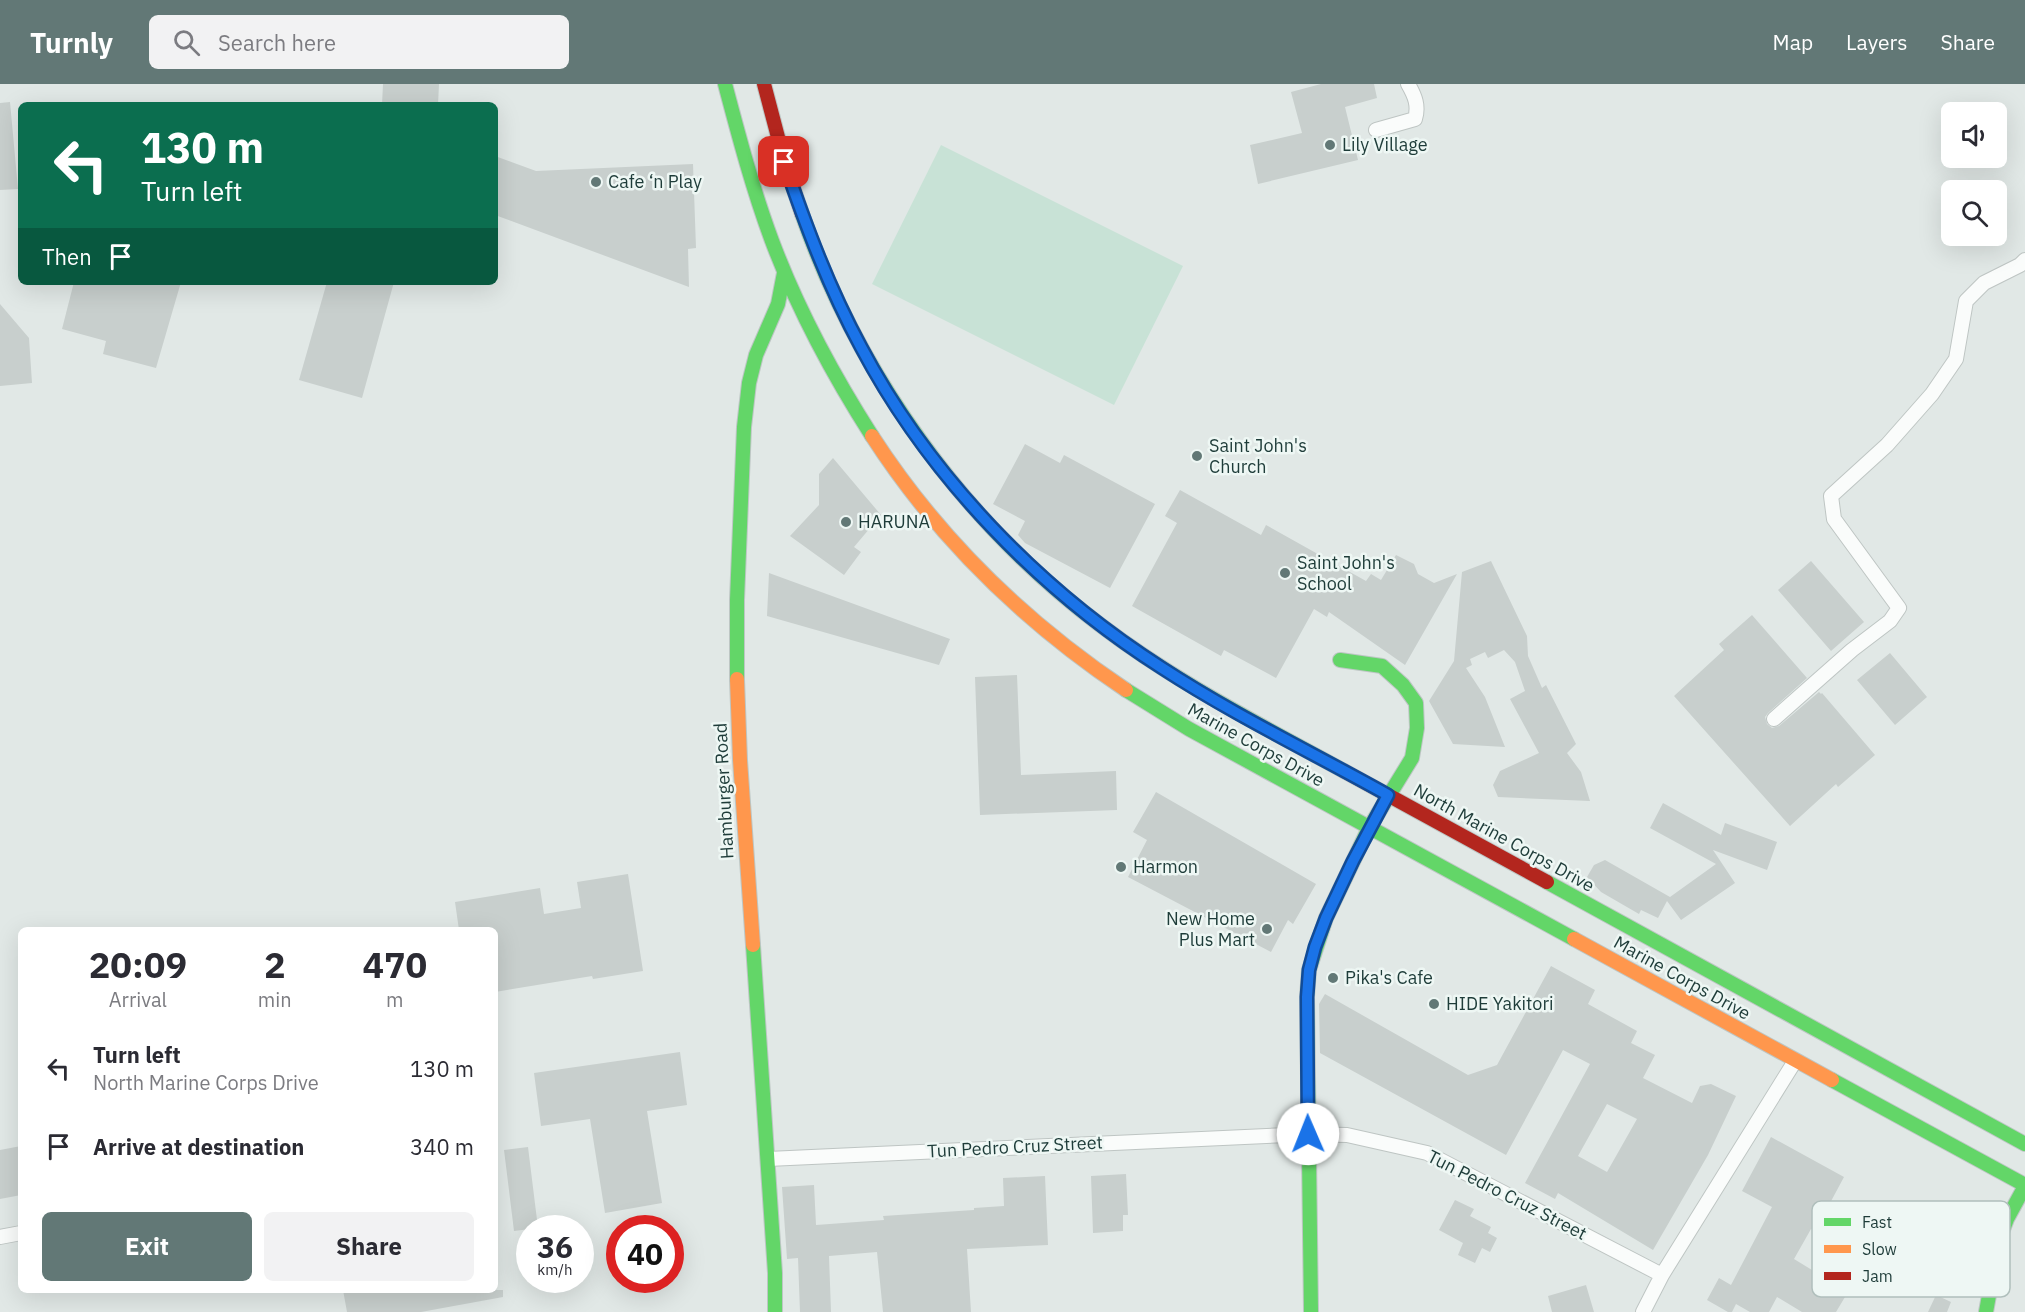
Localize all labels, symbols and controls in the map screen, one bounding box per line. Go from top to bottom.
search box [149,15,569,69]
text: Turnly [30,24,113,61]
icon: search [170,26,203,59]
text: Search here [218,28,336,57]
text: Map [1773,28,1813,56]
text: Layers [1846,28,1908,56]
text: Share [1941,28,1995,56]
map controls [1941,102,2007,246]
button: sound [1941,102,2007,168]
text: 130 m [141,120,264,175]
icon: left [42,126,120,204]
place label: Lily Village [1342,133,1428,156]
pin [758,136,809,187]
marker: Lily Village [1323,138,1337,152]
icon: arrive [767,145,800,178]
place label: Cafe ‘n Play [608,170,702,193]
text: Turn left [141,173,242,208]
marker: Cafe ‘n Play [589,175,603,189]
button: search [1941,180,2007,246]
icon: arrive [104,240,137,273]
text: Then [42,242,92,271]
place label: Saint John's Church [1209,434,1307,478]
marker: Saint John's Church [1190,449,1204,463]
place label: HARUNA [858,510,930,533]
marker: HARUNA [839,515,853,529]
place label: Saint John's School [1297,551,1395,595]
marker: Saint John's School [1278,566,1292,580]
street label: Marine Corps Drive [1184,697,1329,792]
street label: Hamburger Road [708,722,739,860]
street label: North Marine Corps Drive [1410,778,1599,897]
place label: Harmon [1133,855,1198,878]
marker: Harmon [1114,860,1128,874]
place label: New Home Plus Mart [1166,907,1255,951]
marker: New Home Plus Mart [1260,922,1274,936]
street label: Marine Corps Drive [1610,930,1755,1025]
text: 20:09 [89,941,187,988]
text: 2 [264,941,286,988]
text: 470 [362,941,427,988]
place label: Pika's Cafe [1345,966,1433,989]
marker: Pika's Cafe [1326,971,1340,985]
text: Arrival [109,986,167,1013]
text: min [258,986,292,1013]
text: m [386,986,404,1013]
place label: HIDE Yakitori [1446,992,1554,1015]
marker: HIDE Yakitori [1427,997,1441,1011]
text: Turn left [93,1040,181,1069]
icon: left [42,1052,75,1085]
text: 130 m [410,1054,474,1083]
text: North Marine Corps Drive [93,1069,319,1096]
position arrow [1276,1102,1340,1166]
icon: arrive [42,1130,75,1163]
street label: Tun Pedro Cruz Street [927,1130,1103,1163]
text: Arrive at destination [93,1132,304,1161]
text: 340 m [410,1132,474,1161]
street label: Tun Pedro Cruz Street [1424,1144,1591,1245]
legend [1812,1201,2010,1297]
button: Exit [42,1212,252,1281]
button: Share [264,1212,474,1281]
text: Fast [1862,1212,1892,1232]
speed limit sign: 40 [606,1215,684,1293]
text: 36 [537,1227,573,1266]
text: Slow [1862,1239,1897,1259]
text: km/h [537,1260,573,1279]
text: Jam [1862,1266,1893,1286]

